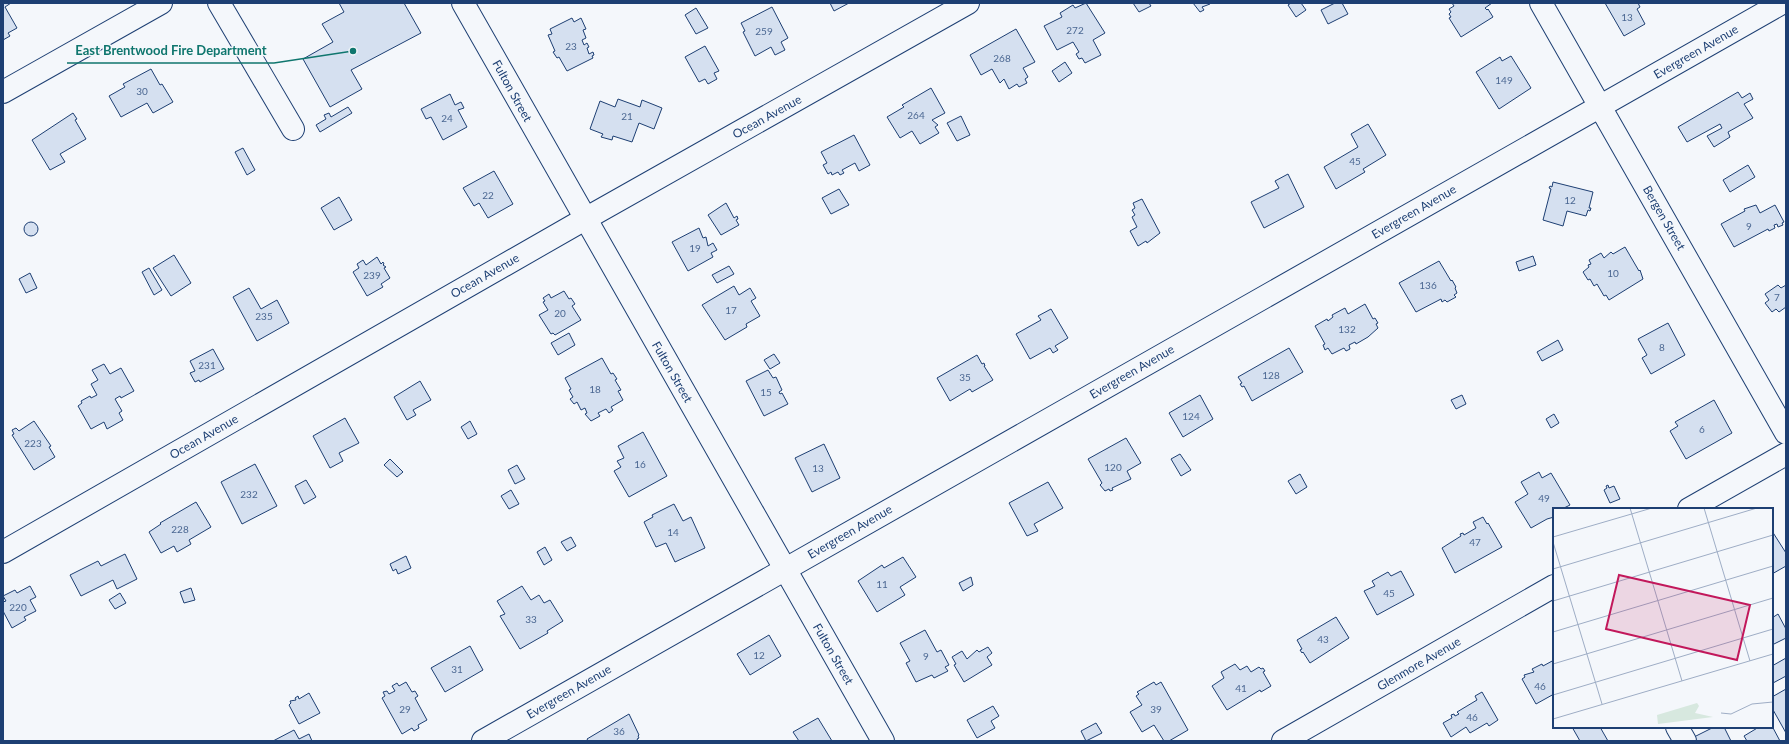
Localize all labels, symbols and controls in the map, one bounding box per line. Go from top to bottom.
house number: 13 [1621,11,1633,23]
street label: Evergreen Avenue [1651,21,1741,82]
house number: 272 [1066,24,1084,36]
house number: 259 [755,25,773,37]
callout: East Brentwood Fire Department [67,38,274,63]
house number: 23 [565,40,577,52]
text: East Brentwood Fire Department [75,42,267,58]
house number: 268 [993,52,1011,64]
street label: Fulton Street [489,57,536,125]
house number: 149 [1495,74,1513,86]
house number: 30 [136,85,148,97]
street label: Ocean Avenue [730,91,804,142]
house number: 264 [907,109,925,121]
house number: 21 [621,110,633,122]
house number: 24 [441,112,453,124]
house number: 45 [1349,155,1361,167]
street label: Evergreen Avenue [1369,181,1459,242]
street label: Bergen Street [1640,183,1689,253]
house number: 22 [482,189,494,201]
house number: 12 [1564,194,1576,206]
house number: 9 [1746,220,1752,232]
house number: 19 [689,242,701,254]
street label: Ocean Avenue [448,250,522,301]
house number: 10 [1607,267,1619,279]
house number: 239 [363,269,381,281]
house number: 136 [1419,279,1437,291]
house number: 7 [1774,291,1780,303]
house number: 17 [725,304,737,316]
house number: 20 [554,307,566,319]
house number: 235 [255,310,273,322]
house number: 132 [1338,323,1356,335]
street label: Fulton Street [649,338,696,406]
street label: Evergreen Avenue [1087,341,1177,402]
house number: 8 [1659,341,1665,353]
house number: 231 [198,359,216,371]
house number: 128 [1262,369,1280,381]
house number: 35 [959,371,971,383]
house number: 18 [589,383,601,395]
house number: 15 [760,386,772,398]
house number: 124 [1182,410,1200,422]
street label: Ocean Avenue [167,411,241,462]
house number: 6 [1699,423,1705,435]
house number: 223 [24,437,42,449]
house number: 16 [634,458,646,470]
house number: 120 [1104,461,1122,473]
house number: 13 [812,462,824,474]
house number: 232 [240,488,258,500]
house number: 49 [1538,492,1550,504]
street label: Evergreen Avenue [805,501,895,562]
inset map [1553,508,1773,728]
house number: 228 [171,523,189,535]
house number: 14 [667,526,679,538]
house number: 47 [1469,536,1481,548]
house number: 11 [876,578,888,590]
house number: 45 [1383,587,1395,599]
house number: 220 [9,601,27,613]
house number: 33 [525,613,537,625]
street label: Fulton Street [810,620,857,688]
house number: 43 [1317,633,1329,645]
street label: Glenmore Avenue [1374,634,1463,694]
house number: 12 [753,649,765,661]
house number: 9 [923,650,929,662]
street label: Evergreen Avenue [524,661,614,722]
house number: 31 [451,663,463,675]
house number: 46 [1534,680,1546,692]
house number: 41 [1235,682,1247,694]
house number: 29 [399,703,411,715]
house number: 39 [1150,703,1162,715]
house number: 46 [1466,711,1478,723]
house number: 36 [613,725,625,737]

